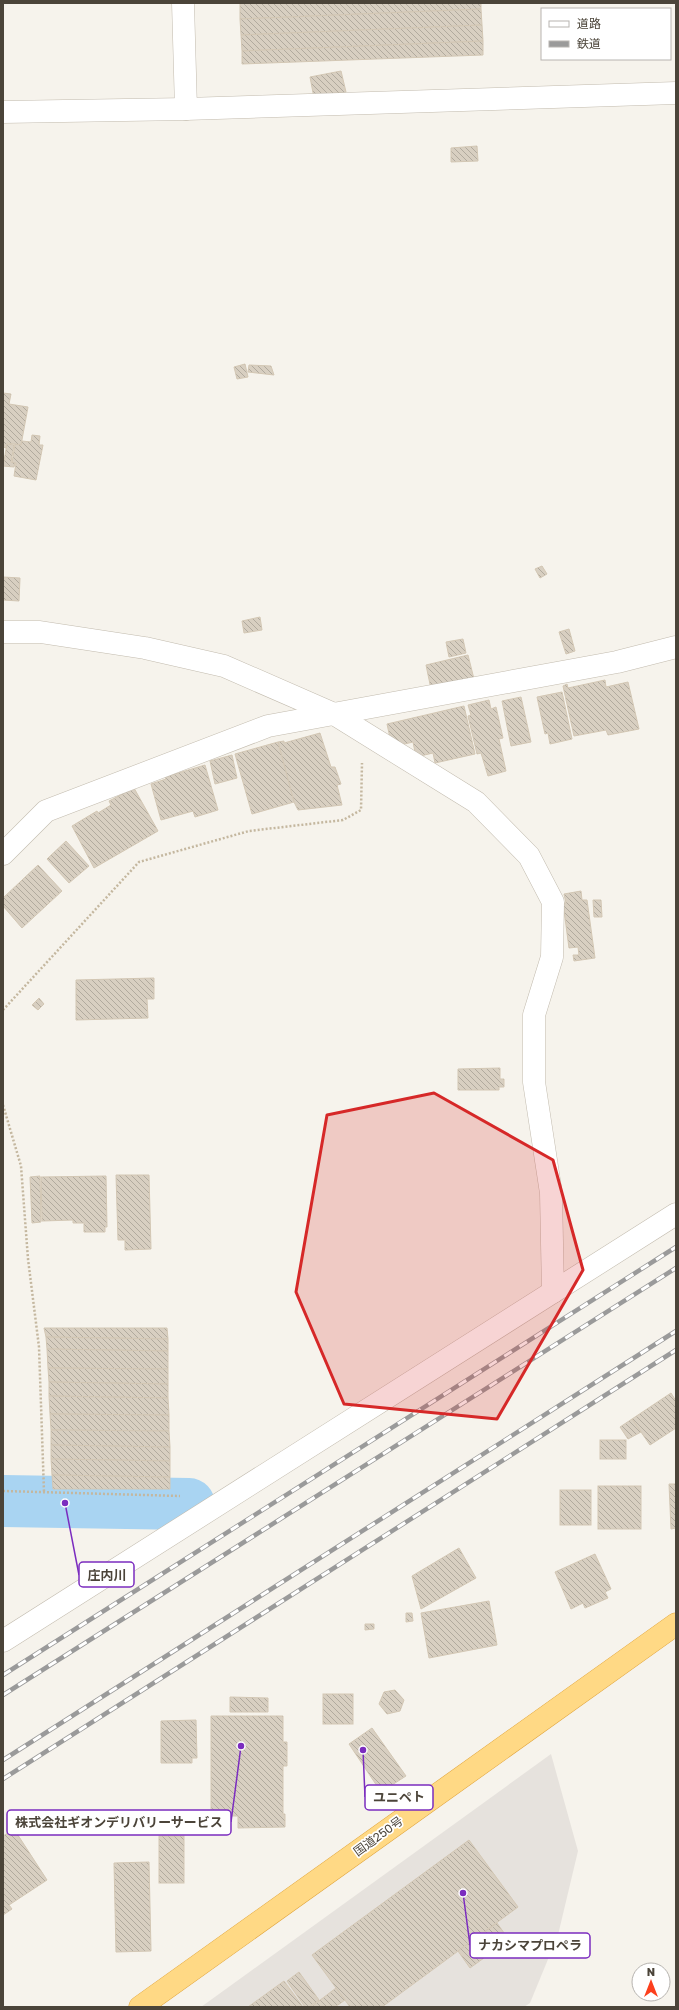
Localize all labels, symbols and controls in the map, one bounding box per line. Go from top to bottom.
legend [541,8,671,60]
text: 道路 [577,16,601,31]
text: 鉄道 [577,36,601,51]
callout: 庄内川 [79,1562,134,1587]
text: 庄内川 [87,1567,127,1583]
callout: ユニペト [365,1785,433,1810]
text: ユニペト [373,1789,425,1805]
callout: 株式会社ギオンデリバリーサービス [7,1810,231,1835]
street label: 国道250号 [350,1813,406,1859]
text: 株式会社ギオンデリバリーサービス [15,1814,223,1830]
callout: ナカシマプロペラ [470,1933,590,1958]
text: ナカシマプロペラ [478,1937,582,1953]
north arrow [631,1962,671,2002]
text: N [647,1965,655,1978]

